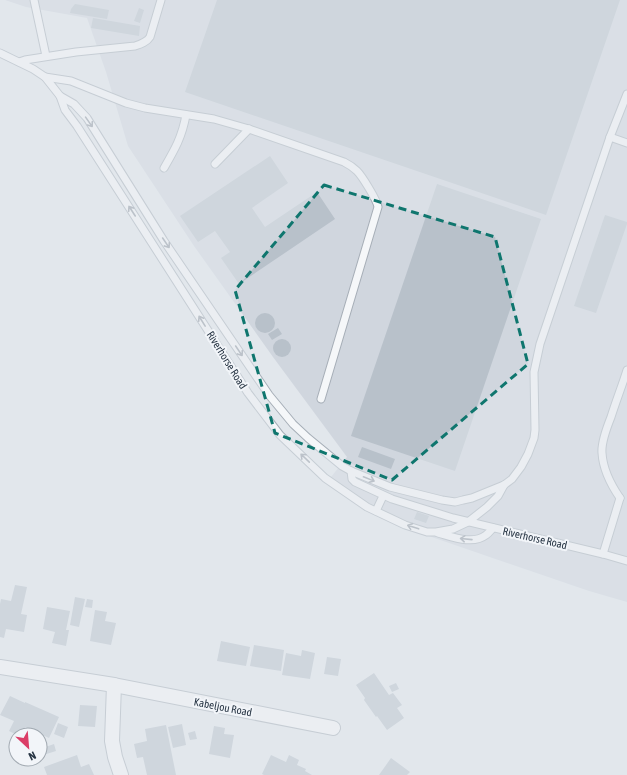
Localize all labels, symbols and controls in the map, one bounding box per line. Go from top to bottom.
one-way arrow [85,116,93,127]
one-way arrow [128,205,136,217]
one-way arrow [162,237,170,248]
one-way arrow [198,315,206,327]
street label: Riverhorse Road [204,329,250,391]
one-way arrow [235,345,243,356]
one-way arrow [300,454,310,463]
one-way arrow [363,475,375,483]
one-way arrow [408,523,420,531]
street label: Riverhorse Road [502,525,568,551]
one-way arrow [460,535,473,543]
street label: Kabeljou Road [193,695,253,719]
north arrow [8,727,48,767]
text: N [27,749,38,763]

